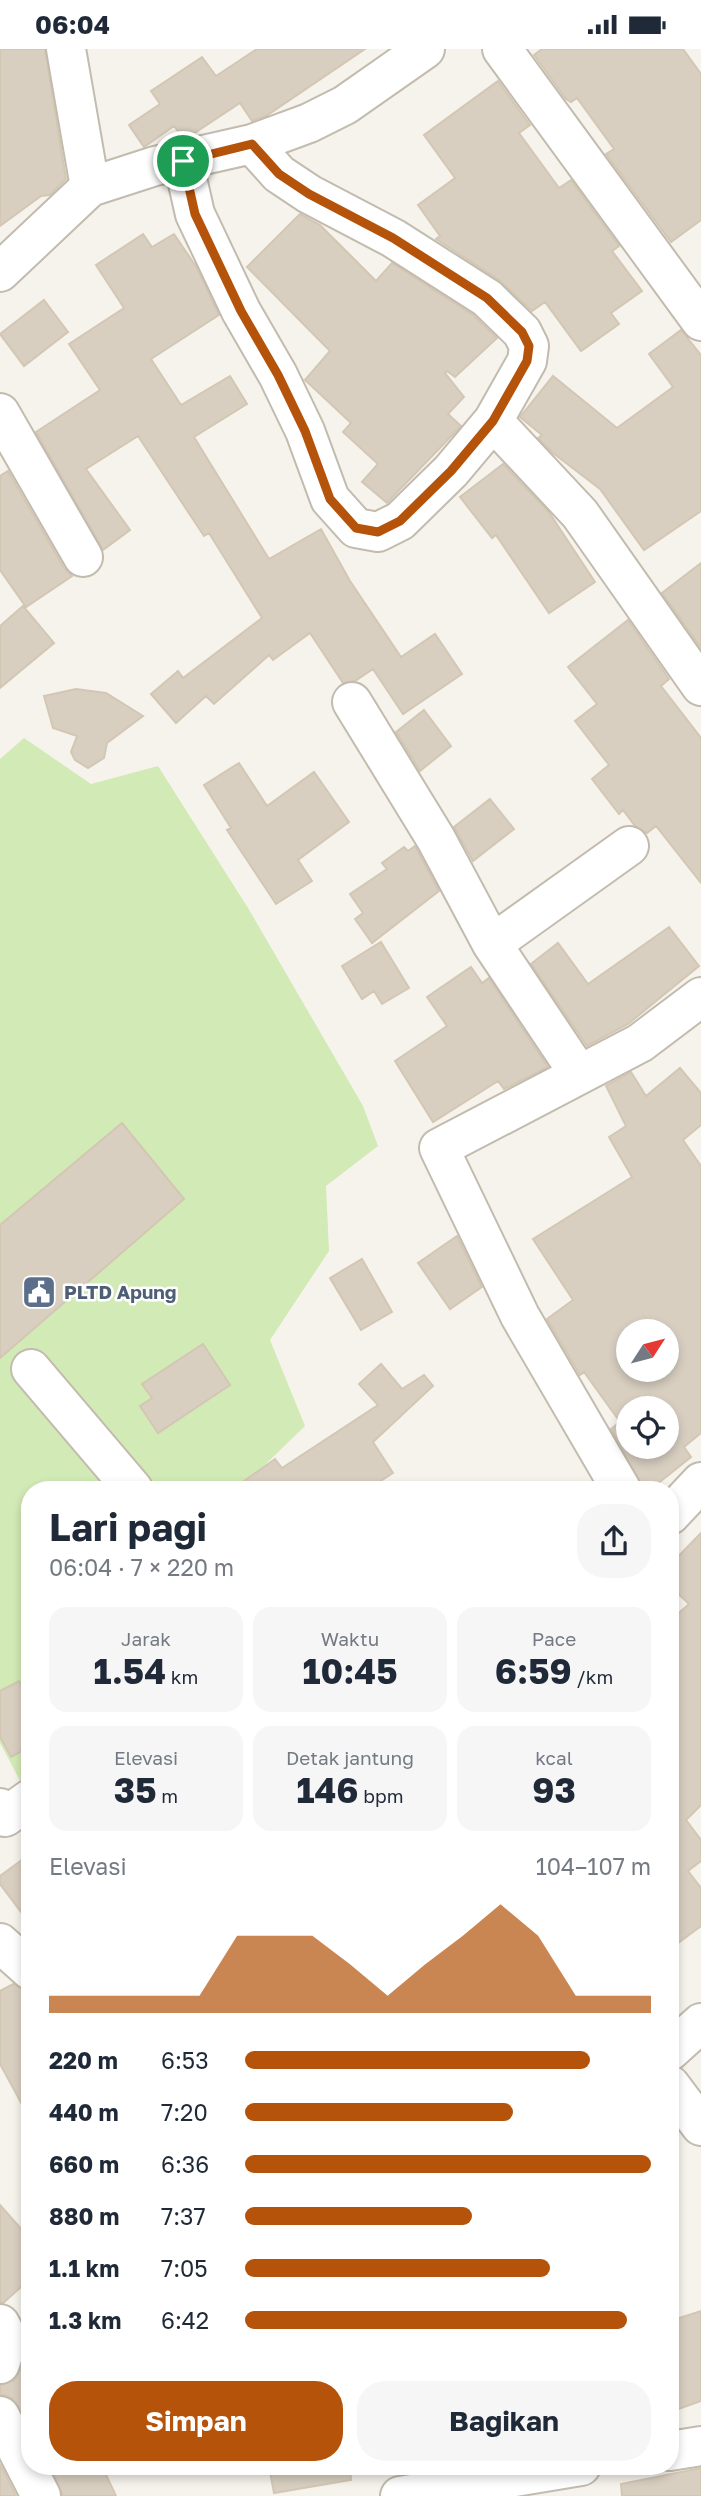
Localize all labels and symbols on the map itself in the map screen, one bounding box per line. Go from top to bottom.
pin [153,131,213,191]
public building icon: PLTD Apung [20,1273,58,1311]
place label: PLTD Apung [64,1280,176,1303]
north arrow [616,1319,679,1383]

